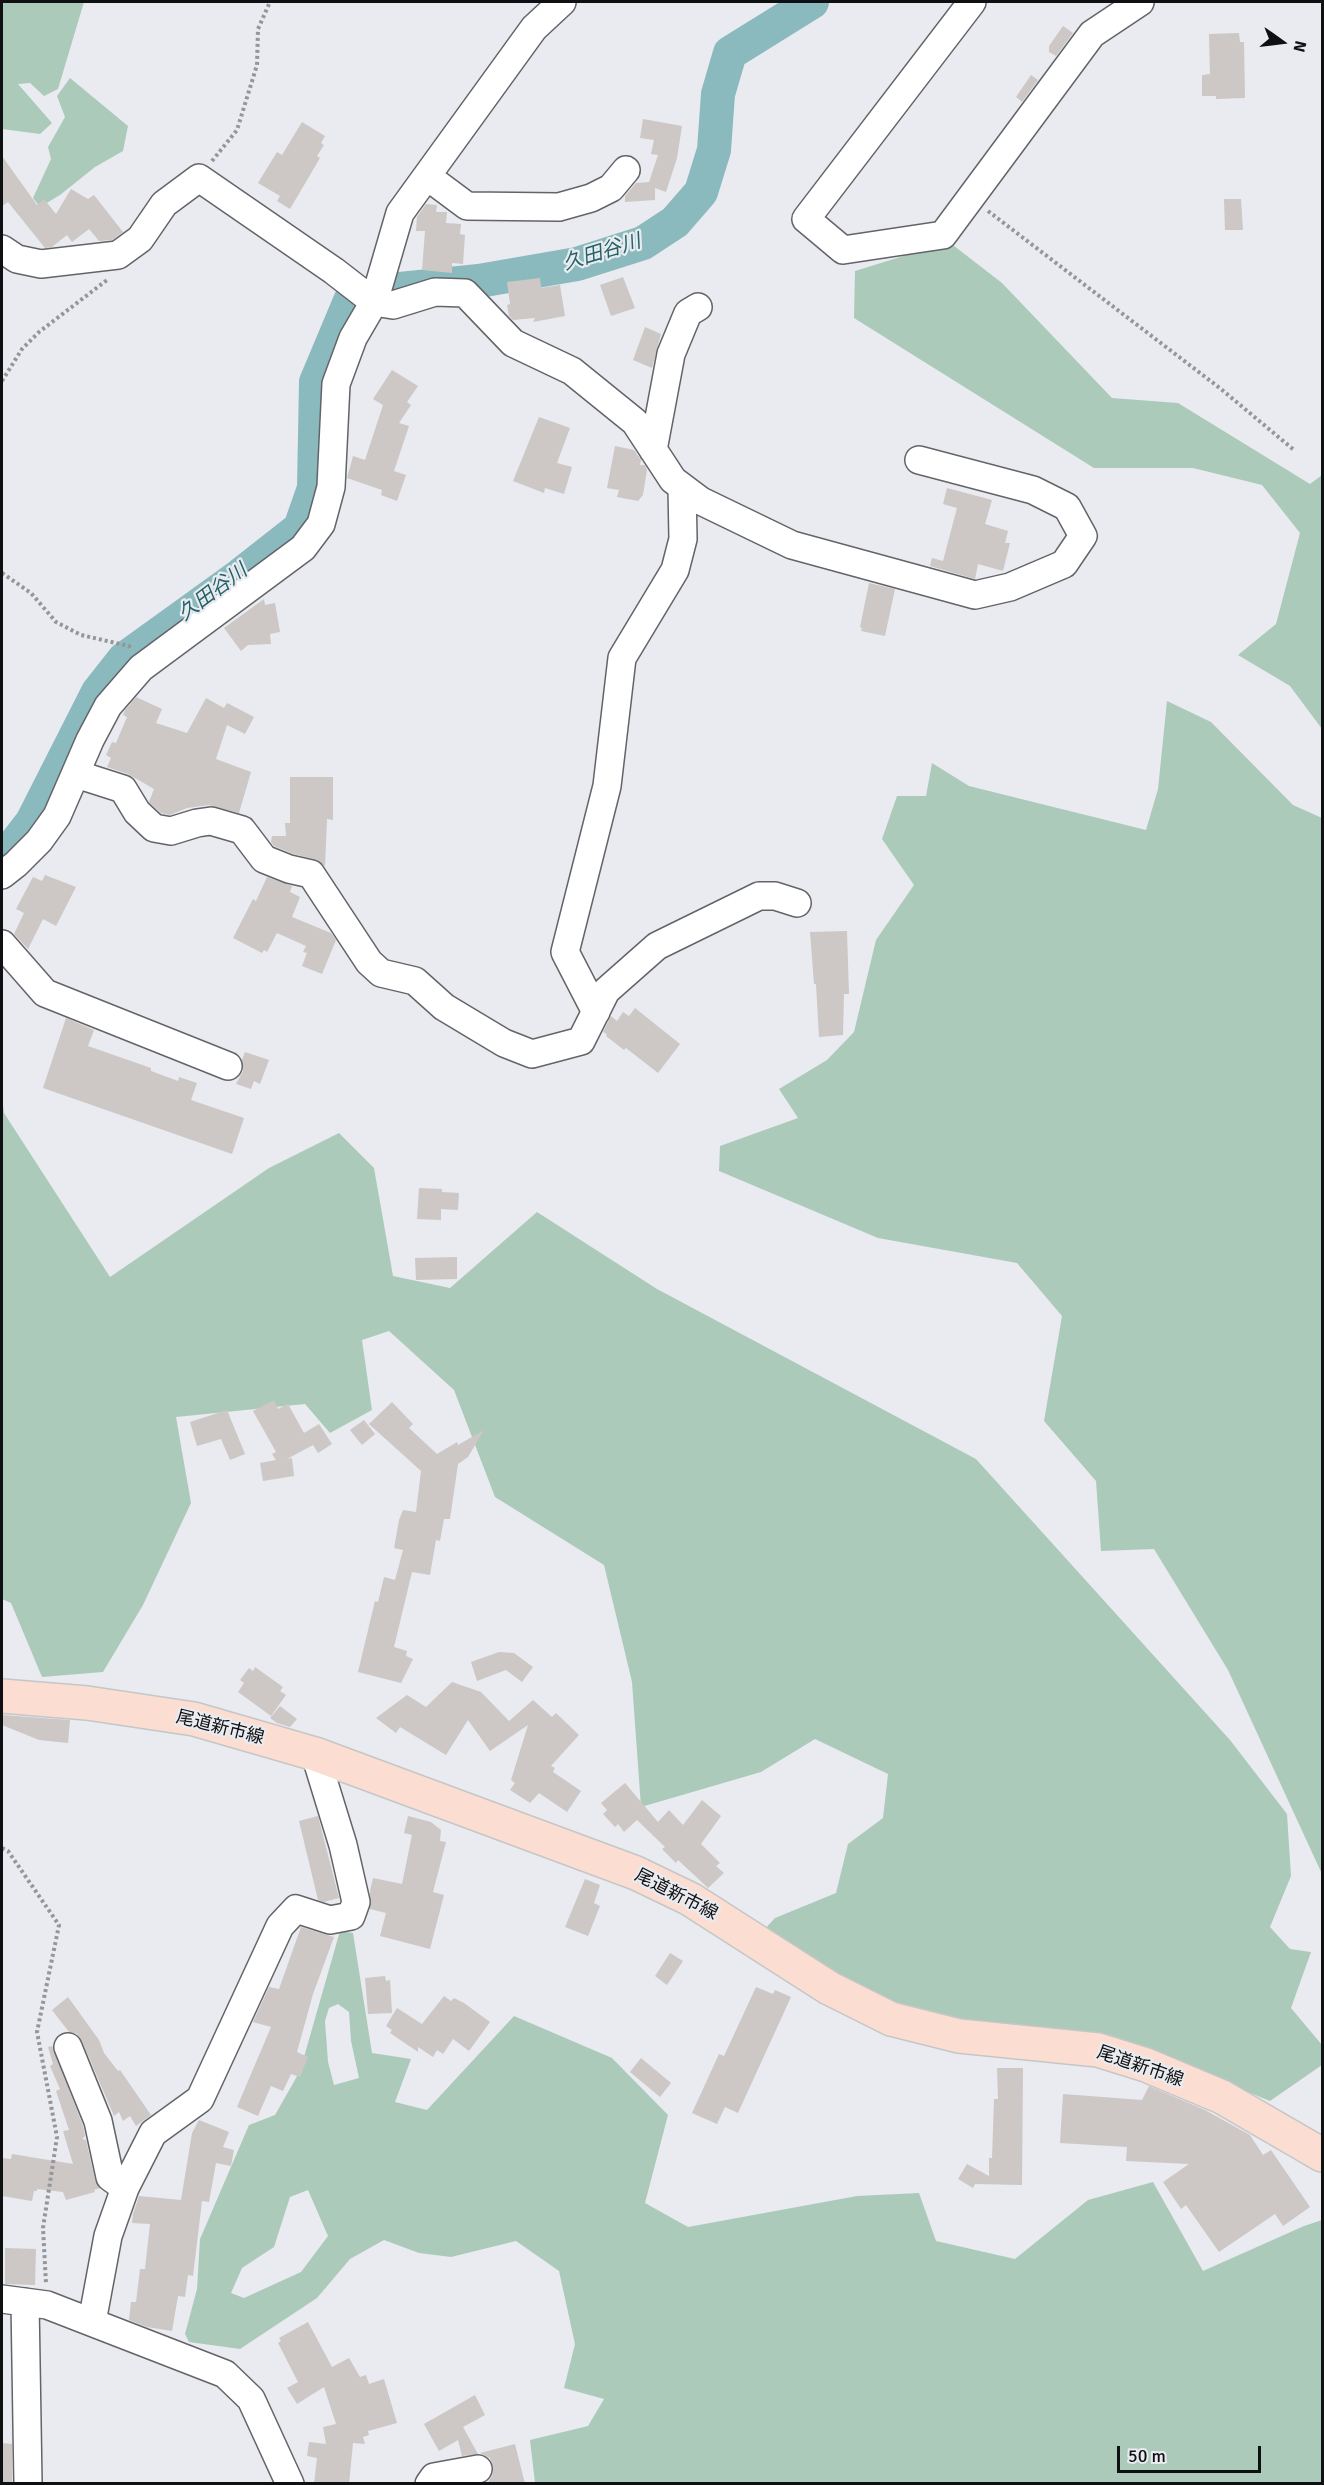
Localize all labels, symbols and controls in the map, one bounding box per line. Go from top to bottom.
north arrow [1252,12,1312,72]
text: N [1288,39,1311,54]
water label: 久田谷川 [560,230,644,276]
water label: 久田谷川 [174,559,252,627]
street label: 尾道新市線 [174,1707,266,1749]
street label: 尾道新市線 [631,1865,721,1925]
street label: 尾道新市線 [1094,2042,1186,2092]
scale bar [1120,2434,1264,2472]
text: 50 m [1128,2445,1166,2467]

